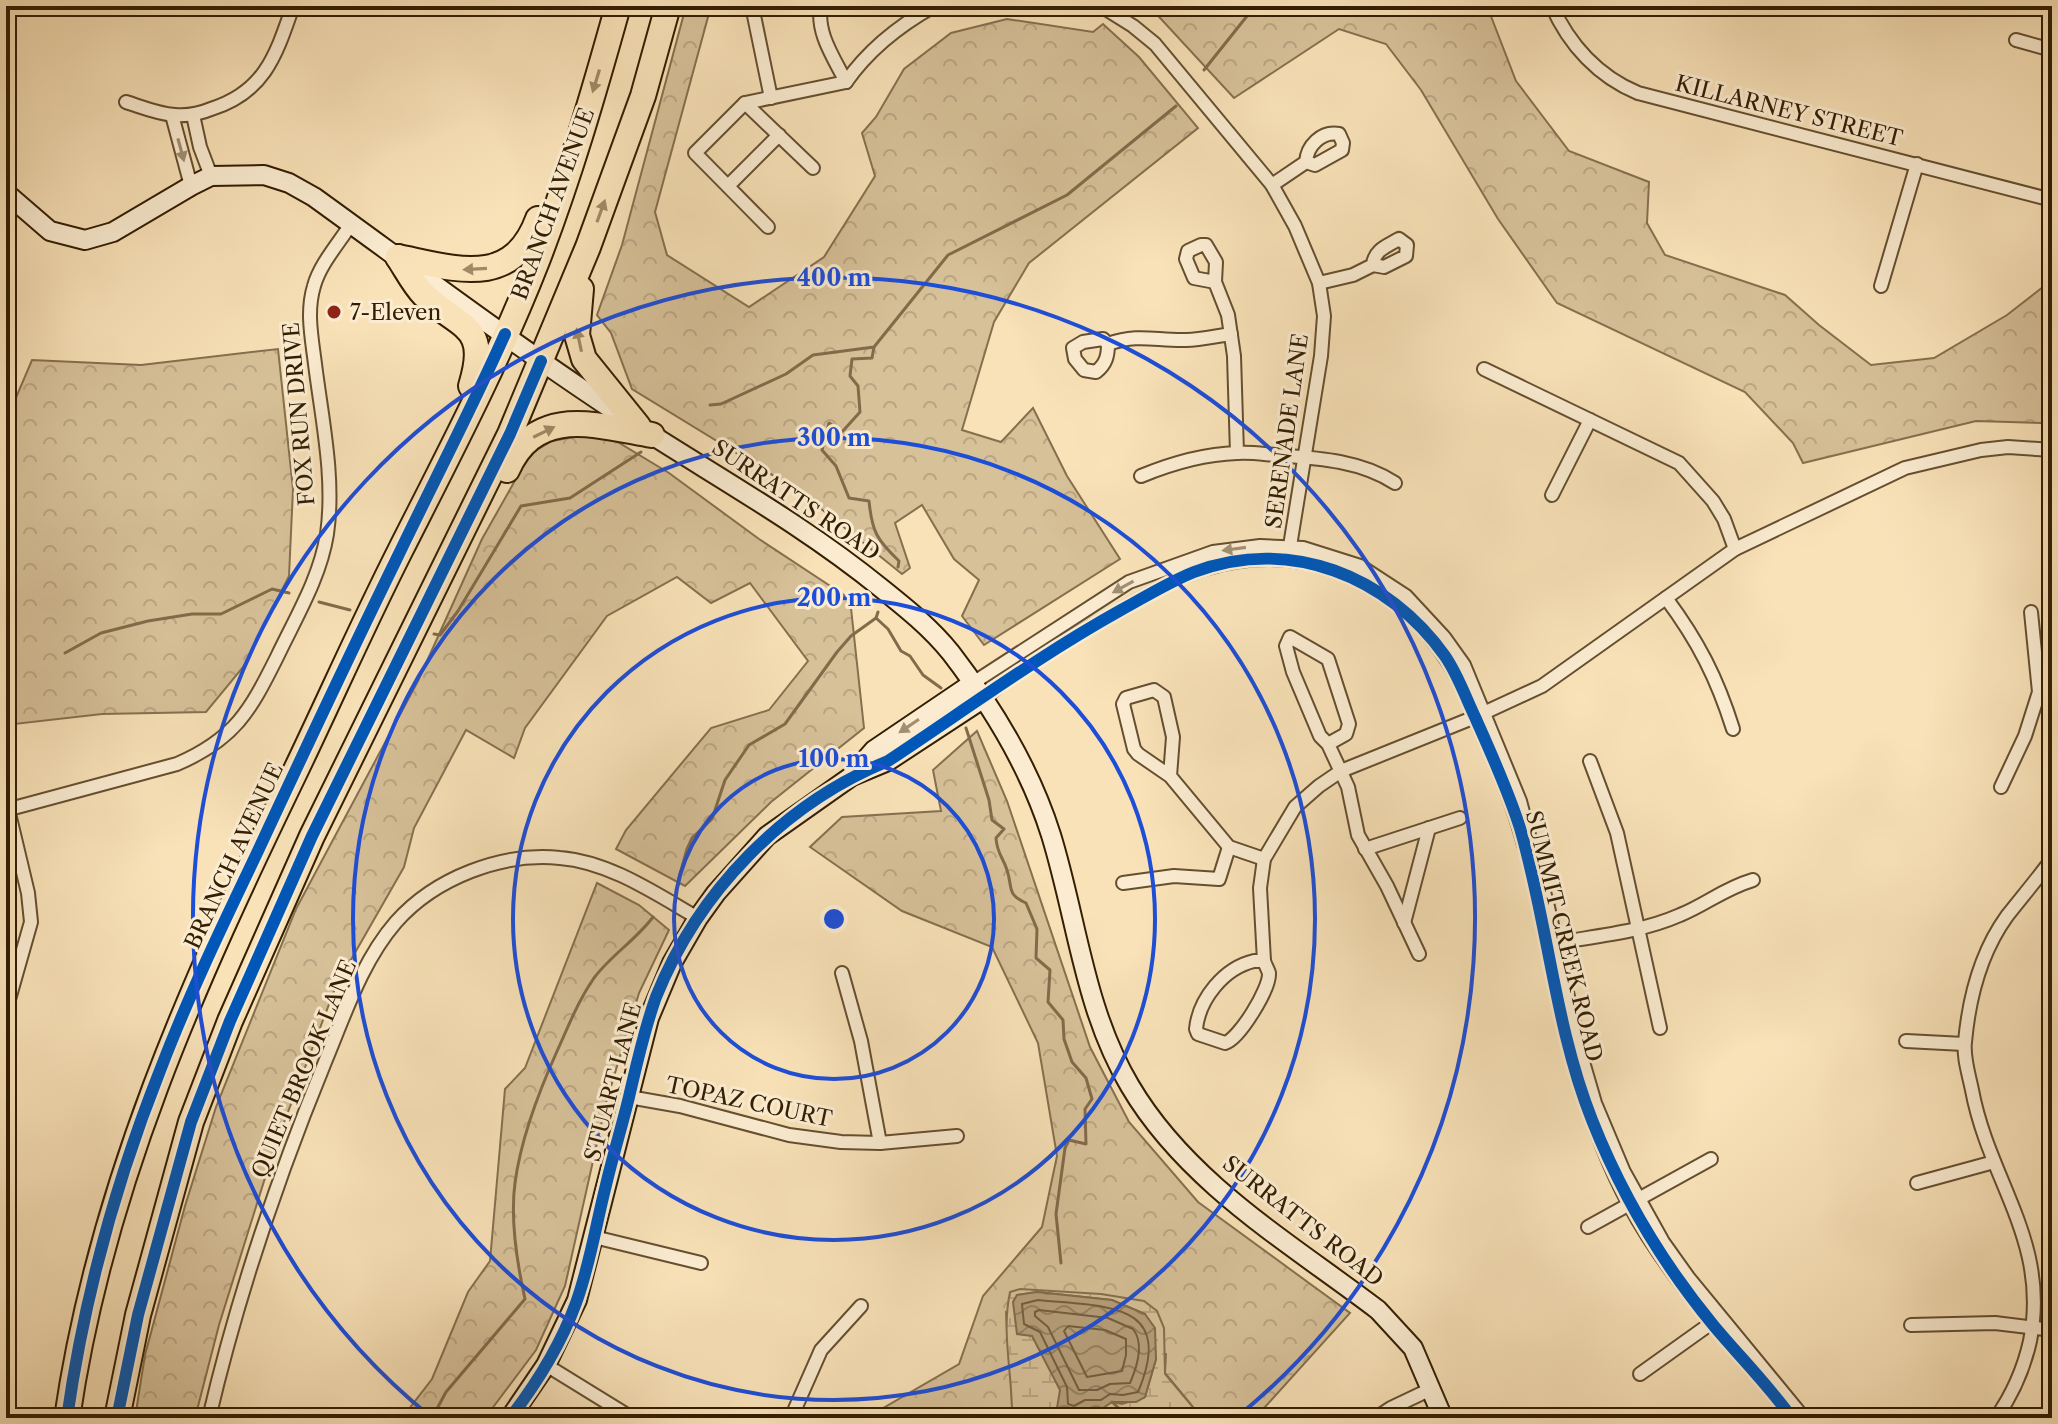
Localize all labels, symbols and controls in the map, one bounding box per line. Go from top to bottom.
one-way arrow [590,69,602,93]
street label: KILLARNEY STREET [1673,70,1906,152]
street label: BRANCH AVENUE [506,104,600,304]
one-way arrow [176,138,188,163]
one-way arrow [595,199,608,223]
one-way arrow [462,263,487,276]
text: 400 m [797,263,871,292]
place label: 7-Eleven [350,299,441,326]
marker: 7-Eleven [325,303,343,321]
street label: FOX RUN DRIVE [278,321,320,507]
one-way arrow [572,327,585,352]
street label: SERENADE LANE [1260,332,1314,530]
text: 300 m [797,423,871,452]
one-way arrow [532,425,555,439]
street label: SURRATTS ROAD [707,434,885,566]
one-way arrow [1221,543,1246,556]
one-way arrow [1112,579,1134,593]
text: 200 m [797,583,871,612]
one-way arrow [899,718,920,733]
text: 100 m [798,744,870,773]
street label: BRANCH AVENUE [179,759,289,953]
street label: SUMMIT CREEK ROAD [1520,808,1608,1064]
centre of rings [820,905,848,933]
street label: QUIET BROOK LANE [246,956,362,1182]
street label: STUART LANE [579,999,647,1165]
street label: TOPAZ COURT [663,1071,835,1133]
street label: SURRATTS ROAD [1217,1150,1389,1292]

